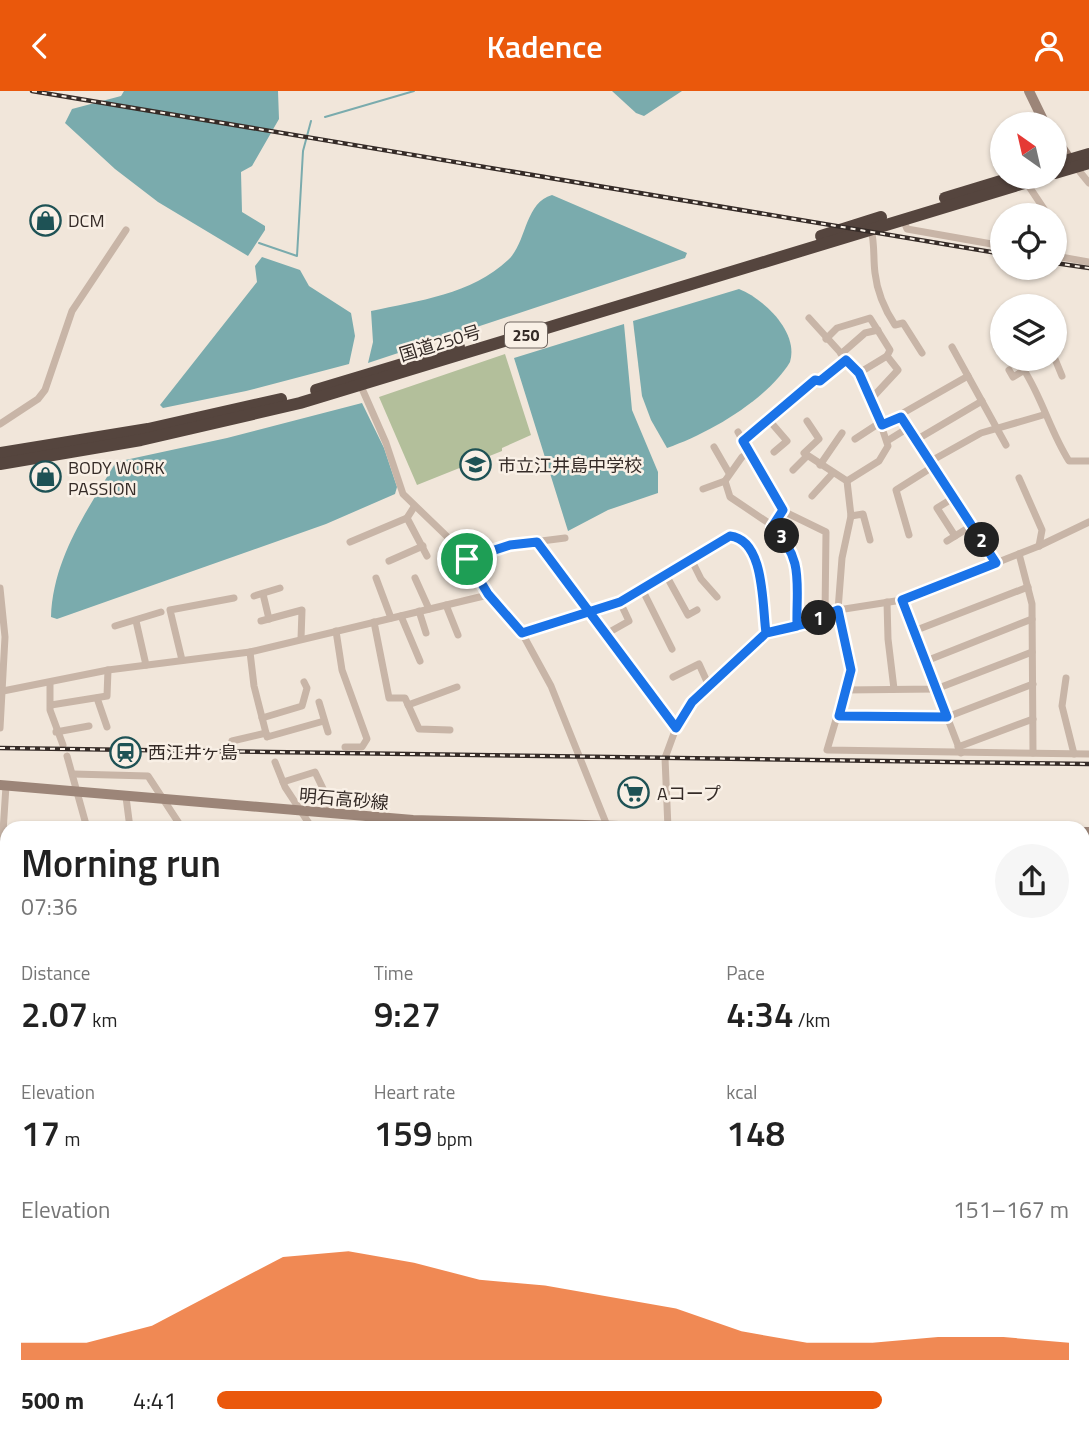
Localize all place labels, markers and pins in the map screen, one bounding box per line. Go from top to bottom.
shop icon: DCM [28,203,62,237]
place label: DCM [68,207,105,234]
school or university icon: 市立江井島中学校 [458,448,492,482]
place label: 市立江井島中学校 [498,452,642,479]
place label: BODY WORK PASSION [68,454,165,502]
shop icon: BODY WORK PASSION [28,460,62,494]
pin: 3 [764,519,800,553]
pin: 2 [964,523,1000,557]
pin [437,529,497,589]
pin: 1 [802,601,836,635]
station icon: 西江井ヶ島 [108,735,142,769]
place label: 西江井ヶ島 [148,739,238,766]
supermarket icon: Aコープ [617,776,651,810]
place label: Aコープ [657,780,721,807]

